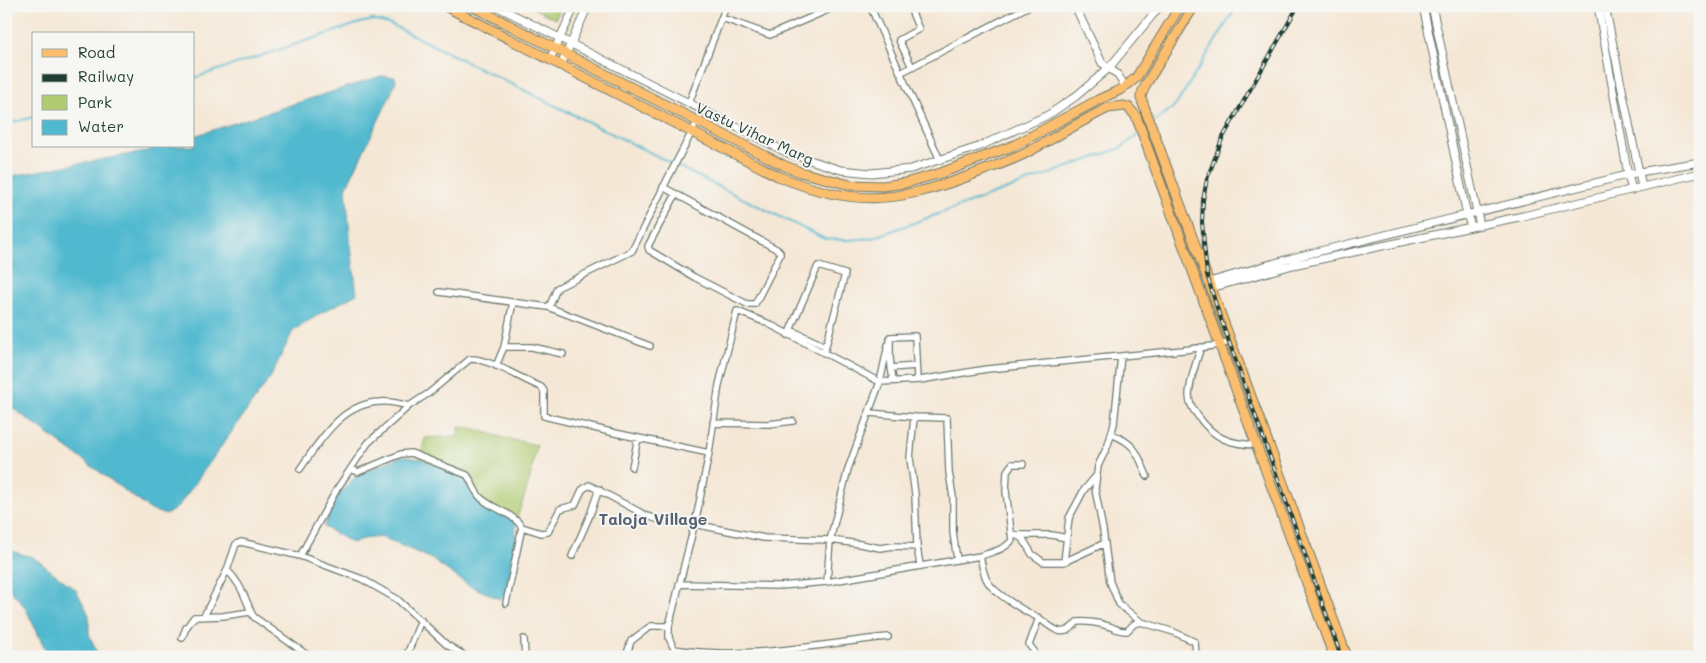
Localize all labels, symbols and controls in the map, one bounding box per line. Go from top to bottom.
legend [32,32,195,148]
text: Road [78,42,115,62]
text: Railway [78,66,134,86]
text: Park [78,92,112,112]
street label: Vastu Vihar Marg [693,97,817,169]
text: Water [78,116,124,136]
district label: Taloja Village [599,508,707,529]

